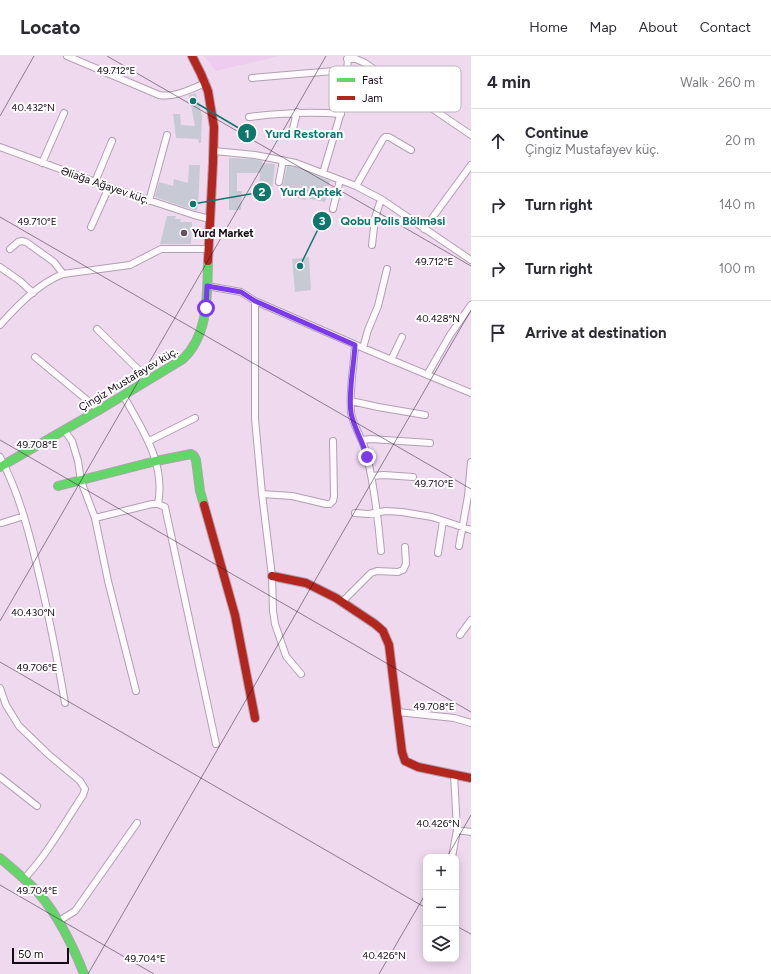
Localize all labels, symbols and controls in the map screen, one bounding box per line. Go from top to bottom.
text: Locato [20,16,80,39]
text: Home [529,19,568,36]
text: Map [590,19,617,36]
text: About [639,19,678,36]
text: Contact [700,19,751,36]
text: 49.712°E [97,64,135,77]
legend [329,66,461,112]
text: 4 min [487,72,531,92]
text: Fast [362,74,383,87]
text: Walk · 260 m [680,75,755,90]
text: Jam [362,92,383,105]
text: 40.432°N [11,101,55,114]
callout: Yurd Restoran [237,121,351,145]
text: Continue [525,124,588,142]
text: 1 [244,127,250,141]
text: Yurd Restoran [265,127,343,141]
icon: ahead [487,130,509,152]
text: 20 m [725,133,755,148]
text: Çingiz Mustafayev küç. [525,142,659,157]
street label: Əliağa Ağayev küç. [59,164,151,207]
callout: Yurd Aptek [252,180,351,204]
text: 2 [259,185,266,199]
text: Yurd Aptek [280,185,343,199]
icon: right [487,194,509,216]
text: Turn right [525,196,593,214]
text: 140 m [719,197,755,212]
callout: Qobu Polis Bölməsi [312,209,453,233]
text: 3 [319,214,326,228]
text: Qobu Polis Bölməsi [340,214,446,228]
text: 49.710°E [17,215,57,228]
place label: Yurd Market [192,227,254,240]
marker: Yurd Market [179,228,189,238]
text: 49.712°E [415,255,453,268]
icon: right [487,258,509,280]
text: Turn right [525,260,593,278]
text: 100 m [719,261,755,276]
route start [197,299,215,317]
text: 40.428°N [416,312,460,325]
icon: arrive [487,322,509,344]
text: Arrive at destination [525,324,666,342]
street label: Çingiz Mustafayev küç. [76,345,180,414]
text: 49.708°E [16,438,58,451]
route end [358,448,376,466]
text: 49.710°E [414,477,454,490]
text: 40.430°N [11,606,55,619]
text: 49.706°E [17,661,58,674]
text: 49.708°E [413,700,455,713]
text: 40.426°N [416,817,460,830]
map controls [423,854,459,962]
button: + [423,854,459,890]
text: 49.704°E [16,884,58,897]
button: − [423,890,459,926]
button: layers [423,926,459,962]
scale bar [12,946,69,965]
text: 50 m [18,948,43,961]
text: 40.426°N [362,949,406,962]
text: 49.704°E [124,952,166,965]

